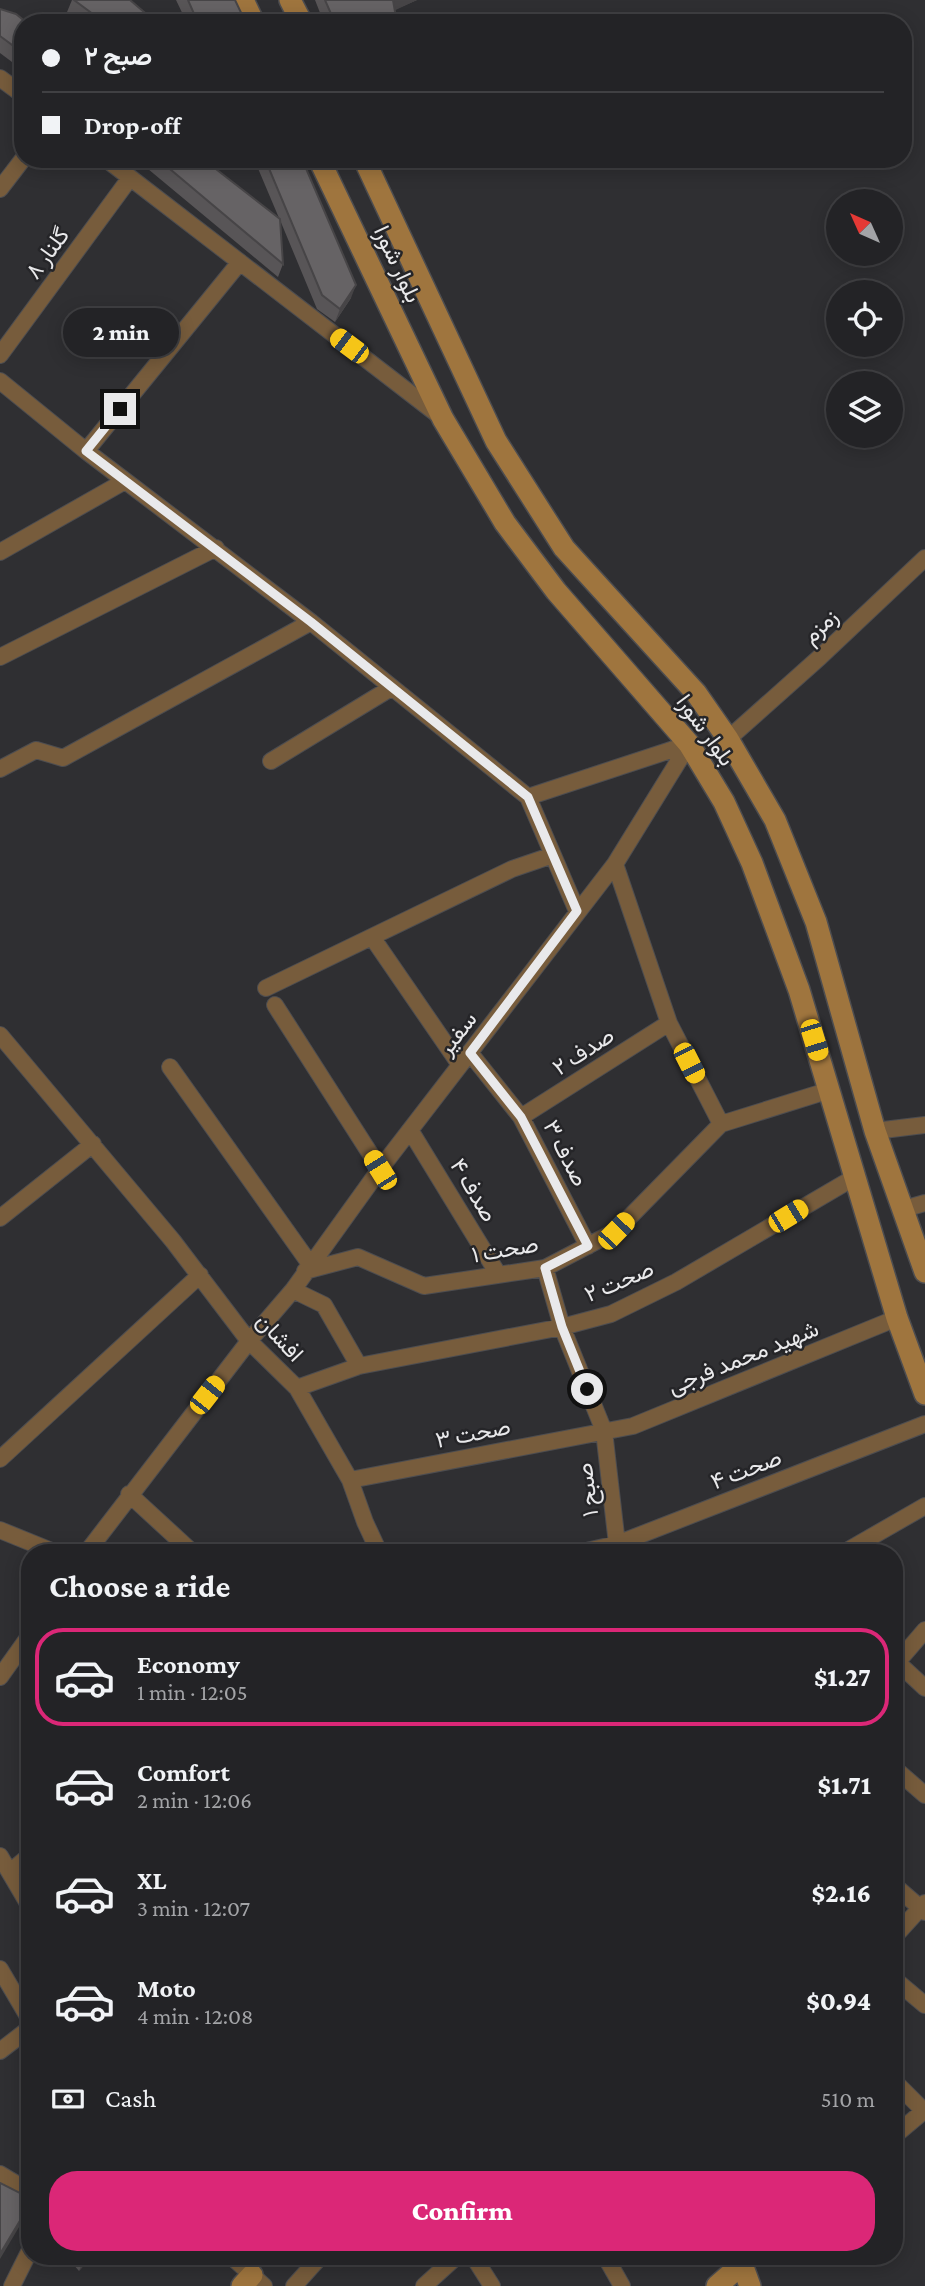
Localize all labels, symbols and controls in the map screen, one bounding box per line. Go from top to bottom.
text: صبح ۲ [84,42,152,71]
text: Drop-off [84,111,181,140]
north arrow [826,189,903,266]
map controls [826,189,903,448]
street label: بلوار شورا [367,221,427,307]
street label: گلنار ۸ [20,222,76,285]
button: locate [826,280,903,357]
callout: 2 min [62,308,178,356]
text: 2 min [93,319,149,345]
car [326,325,373,367]
button: layers [826,371,903,448]
route end [104,393,136,425]
street label: زمزم [797,603,845,650]
street label: بلوار شورا [670,689,741,772]
street label: سفیر [431,1006,483,1062]
car [798,1017,831,1063]
street label: صدف ۲ [548,1022,618,1080]
car [671,1040,708,1086]
street label: صدف ۳ [538,1116,594,1190]
car [360,1147,401,1193]
street label: صدف ۴ [445,1154,503,1226]
car [765,1196,812,1236]
car [594,1209,639,1253]
street label: صحت ۱ [470,1230,540,1268]
street label: صحت ۲ [580,1255,658,1307]
street label: افشان [251,1307,309,1367]
street label: شهید محمد فرجی [664,1315,823,1401]
car [186,1372,229,1418]
route start [571,1373,603,1405]
street label: صحت ۳ [433,1413,513,1453]
street label: صحت ۴ [707,1444,785,1494]
street label: صبح ۱ [571,1461,606,1518]
text: Choose a ride [49,1568,230,1604]
icon: car [53,1646,116,1709]
text: Economy [137,1650,240,1679]
text: $1.27 [814,1663,871,1692]
text: 1 min · 12:05 [137,1679,248,1705]
icon: car [53,1754,116,1817]
text: Comfort [137,1758,230,1787]
text: $1.71 [817,1771,871,1800]
text: 2 min · 12:06 [137,1787,252,1813]
icon: car [53,1862,116,1925]
text: XL [137,1866,166,1895]
text: $2.16 [812,1879,871,1908]
text: 3 min · 12:07 [137,1895,250,1921]
icon: car [53,1970,116,2033]
text: Moto [137,1974,196,2003]
text: $0.94 [806,1987,871,2016]
text: 4 min · 12:08 [137,2003,253,2029]
icon: cash [49,2080,87,2118]
text: Cash [105,2084,156,2113]
text: 510 m [821,2086,875,2112]
button: Confirm [49,2171,875,2251]

